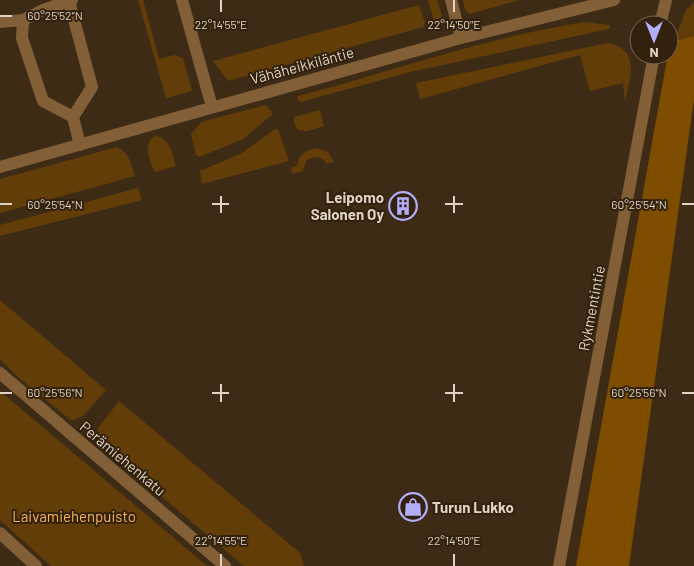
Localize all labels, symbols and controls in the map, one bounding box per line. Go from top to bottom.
text: 60°25'52"N [27,8,83,22]
north arrow [629,15,679,65]
text: 22°14'55"E [195,17,247,31]
text: 22°14'50"E [427,17,481,31]
street label: Vähäheikkiläntie [248,43,356,87]
text: N [649,45,659,62]
place label: Leipomo Salonen Oy [311,188,384,223]
building icon: Leipomo Salonen Oy [388,191,418,221]
text: 60°25'54"N [27,197,83,211]
text: 60°25'54"N [611,197,667,211]
street label: Rykmentintie [574,264,608,352]
text: 60°25'56"N [27,385,83,399]
text: 60°25'56"N [611,385,667,399]
street label: Perämiehenkatu [76,417,170,499]
shop icon: Turun Lukko [398,492,428,522]
place label: Turun Lukko [432,498,514,516]
park label: Laivamiehenpuisto [12,507,136,525]
text: 22°14'55"E [195,533,247,547]
text: 22°14'50"E [427,533,481,547]

